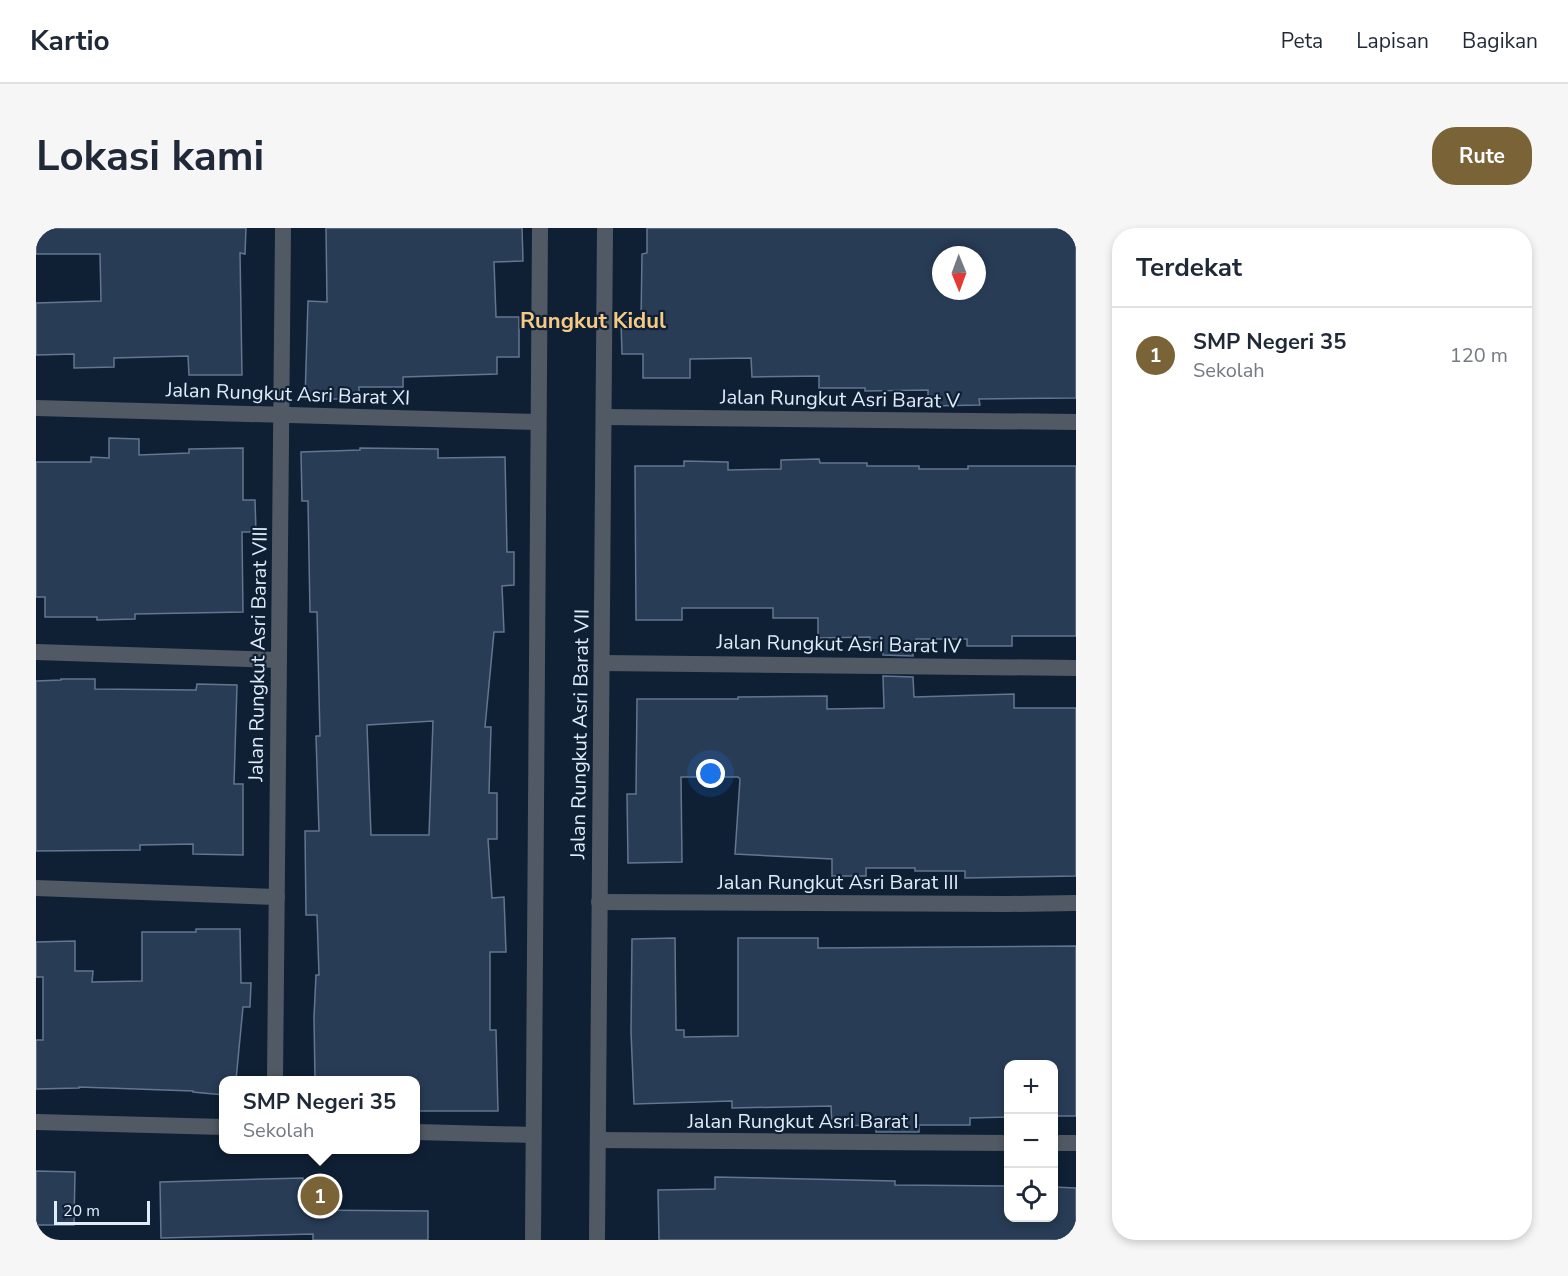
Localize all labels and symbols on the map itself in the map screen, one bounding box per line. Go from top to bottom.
north arrow [932,246,986,300]
district label: Rungkut Kidul [520,306,666,336]
street label: Jalan Rungkut Asri Barat XI [165,376,410,412]
street label: Jalan Rungkut Asri Barat V [719,383,960,415]
street label: Jalan Rungkut Asri Barat VIII [242,526,274,783]
street label: Jalan Rungkut Asri Barat VII [564,609,596,860]
street label: Jalan Rungkut Asri Barat IV [715,628,962,660]
your location [696,759,725,788]
street label: Jalan Rungkut Asri Barat III [716,869,959,896]
street label: Jalan Rungkut Asri Barat I [686,1108,919,1135]
pin: 1 [300,1174,340,1218]
scale bar [54,1198,150,1226]

